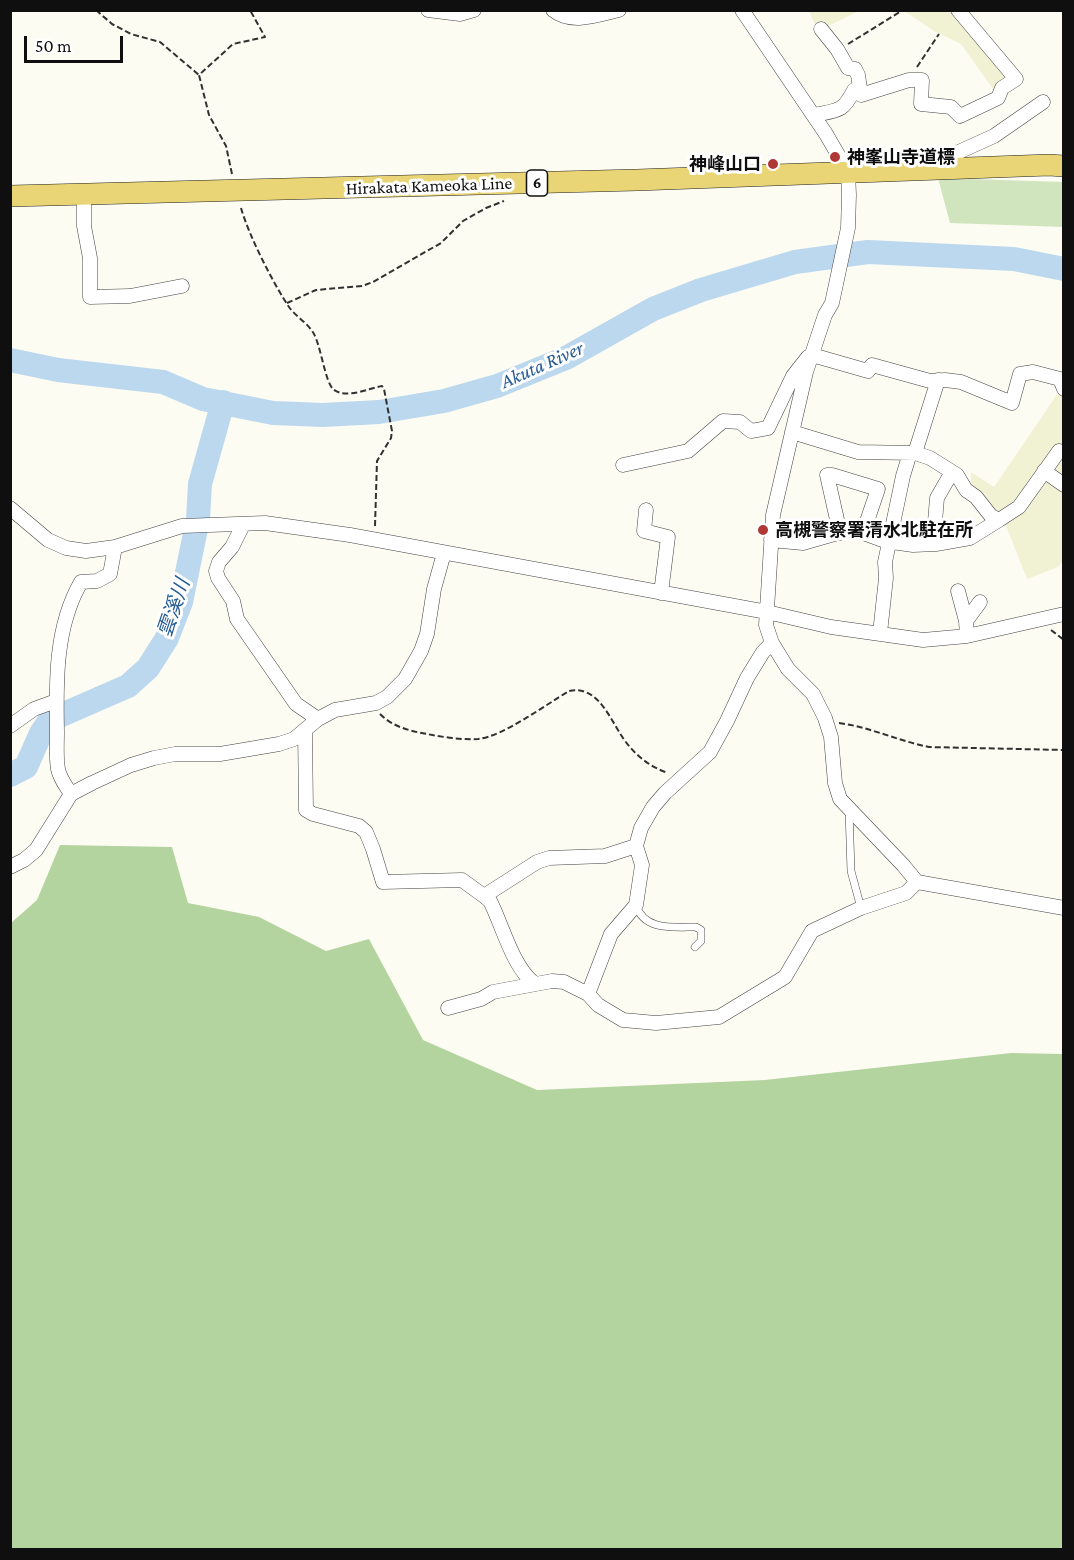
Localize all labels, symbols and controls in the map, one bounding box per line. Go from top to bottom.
scale bar [27,24,126,62]
text: 50 m [35,36,72,56]
place label: 神峯山寺道標 [847,146,955,168]
marker: 神峯山寺道標 [828,150,842,164]
place label: 神峰山口 [689,153,761,175]
marker: 神峰山口 [766,157,780,171]
road number: 6 [526,170,548,196]
street label: Hirakata Kameoka Line [345,172,513,200]
water label: Akuta River [497,336,587,394]
place label: 高槻警察署清水北駐在所 [775,519,973,541]
marker: 高槻警察署清水北駐在所 [756,523,770,537]
water label: 雲溪川 [153,576,195,640]

